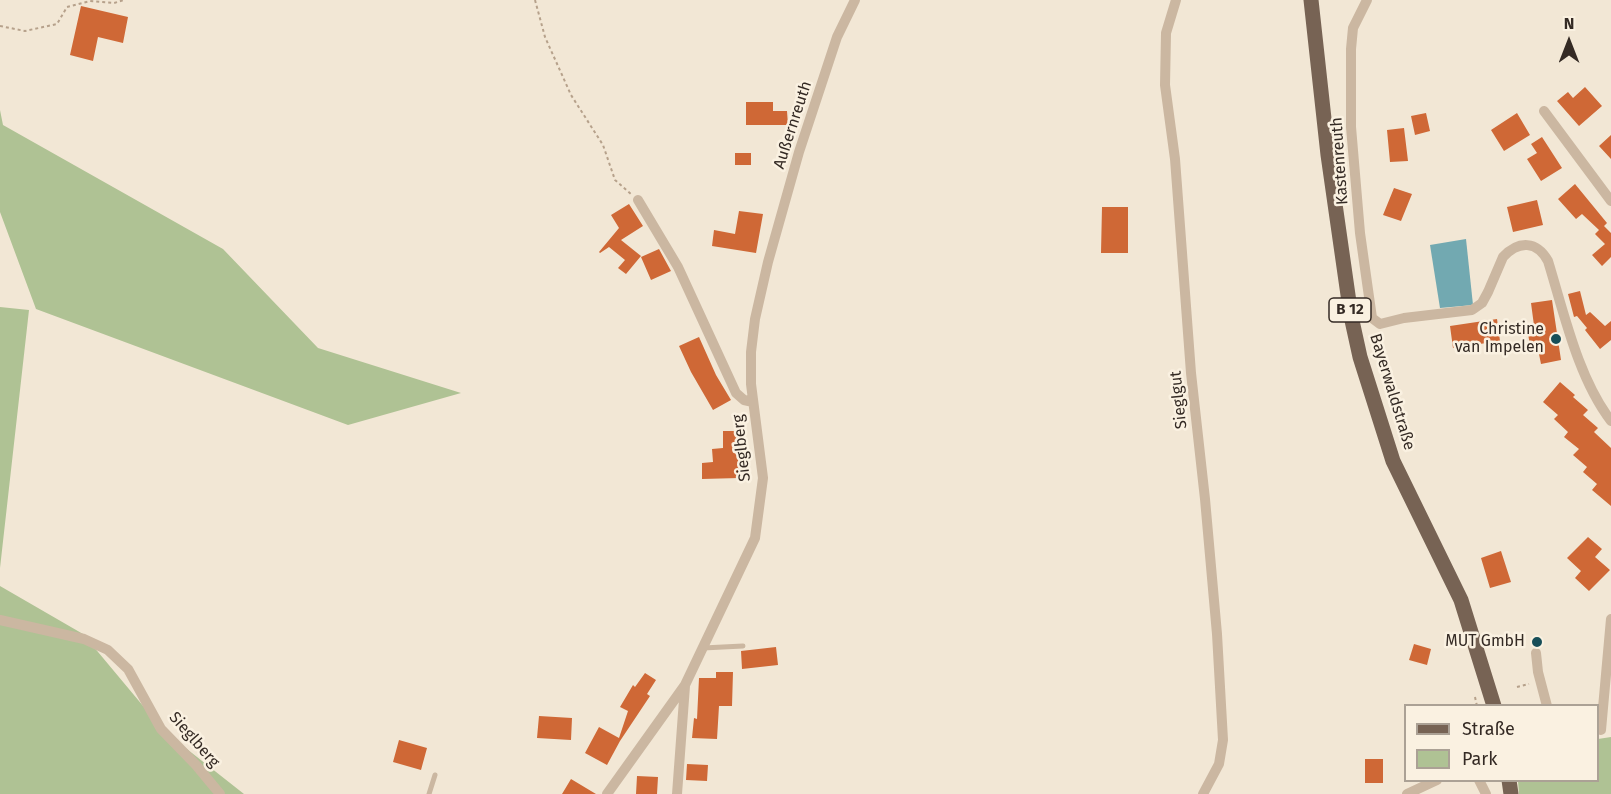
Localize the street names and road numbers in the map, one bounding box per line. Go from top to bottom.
street label: Außernreuth [770,79,816,171]
street label: Kastenreuth [1327,117,1353,205]
road number: B 12 [1329,298,1371,322]
street label: Bayerwaldstraße [1365,331,1419,453]
street label: Sieglgut [1166,370,1192,430]
street label: Sieglberg [729,413,755,483]
street label: Sieglberg [165,708,223,772]

